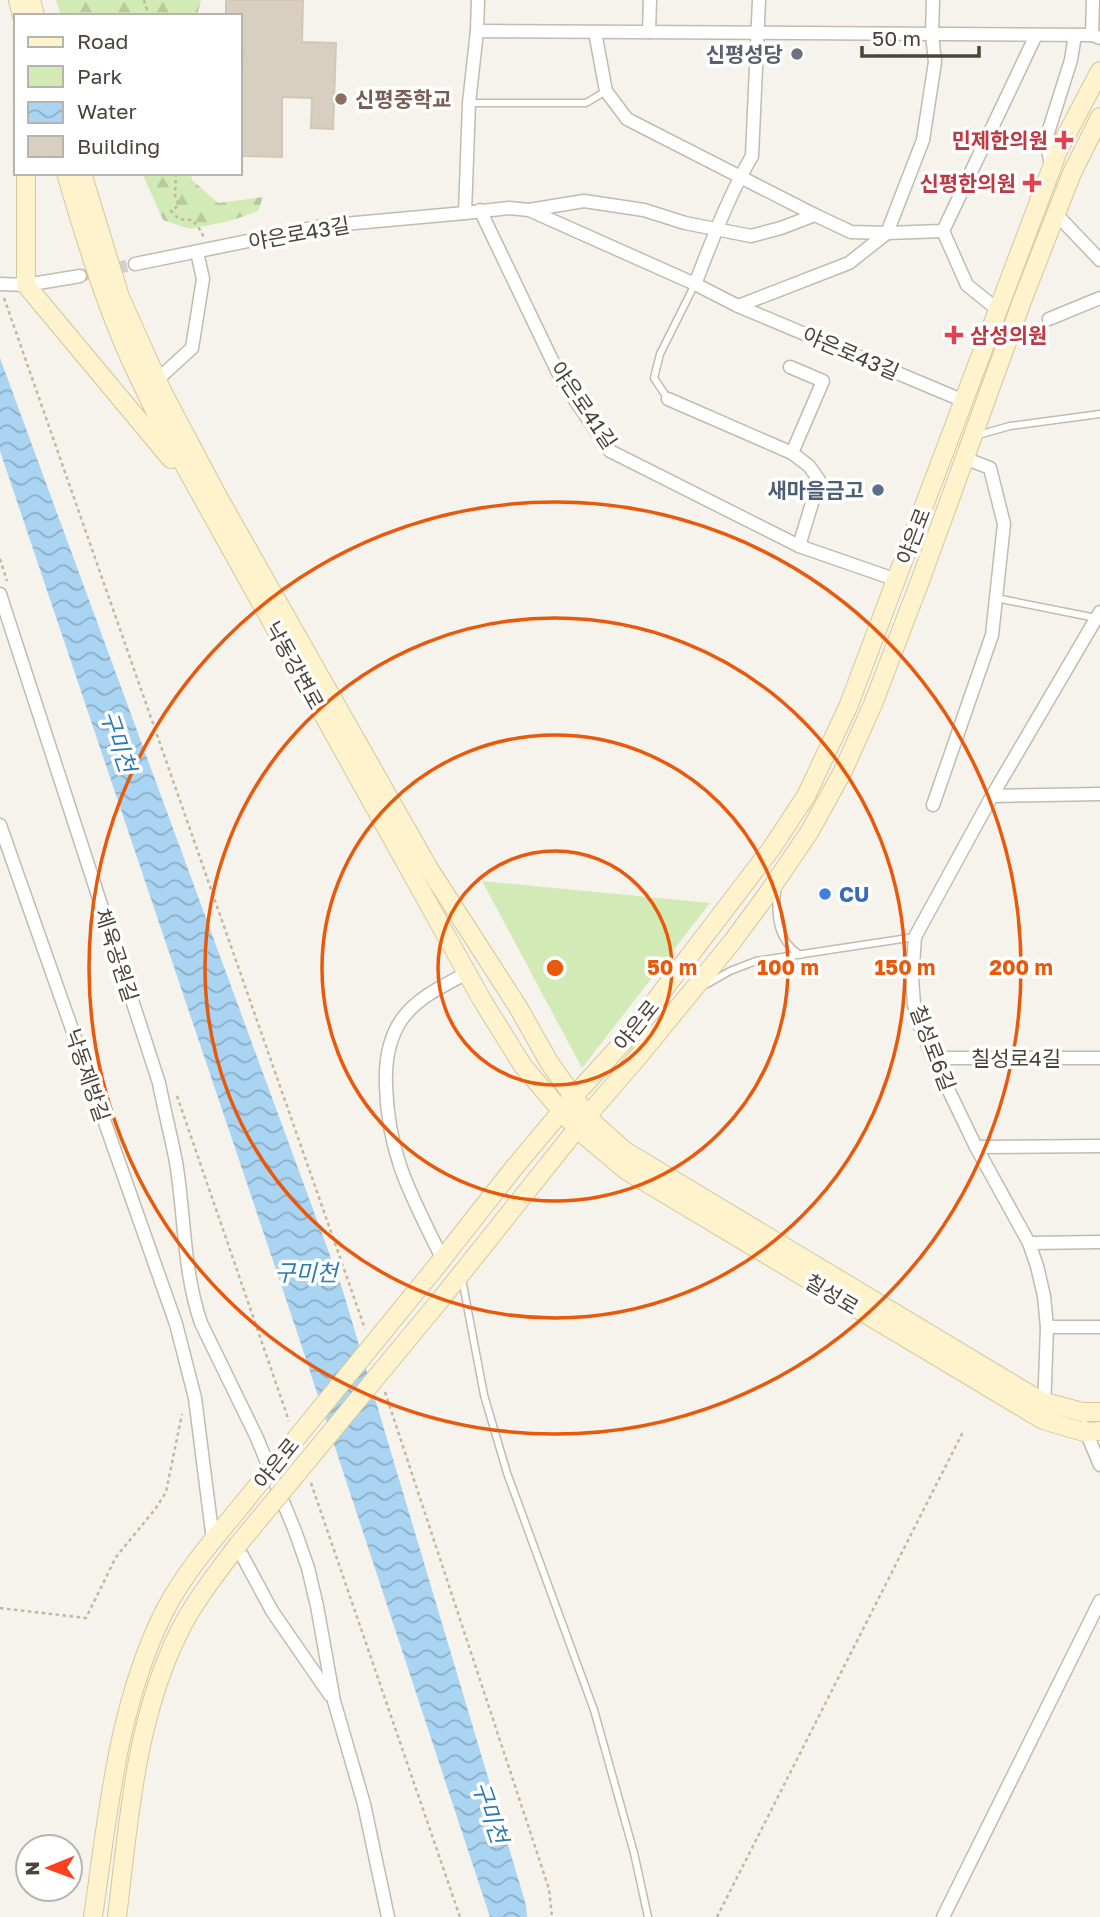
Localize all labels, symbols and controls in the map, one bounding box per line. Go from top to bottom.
legend [14,14,242,175]
scale bar [862,14,979,58]
text: 50 m [872,25,921,51]
text: Road [77,28,128,54]
place label: 신평성당 [706,41,783,67]
marker: 신평성당 [789,46,805,62]
text: Park [77,63,123,89]
place label: 신평중학교 [355,86,452,112]
marker: 신평중학교 [333,91,349,107]
text: Water [77,98,137,124]
place label: 민제한의원 [951,127,1048,153]
marker: 민제한의원 [1054,130,1074,150]
text: Building [77,133,160,159]
place label: 신평한의원 [919,170,1016,196]
marker: 신평한의원 [1022,173,1042,193]
street label: 야은로43길 [246,211,352,255]
street label: 야은로43길 [799,321,903,385]
place label: 삼성의원 [970,322,1047,348]
marker: 삼성의원 [944,325,964,345]
street label: 야은로41길 [545,356,623,454]
place label: 새마을금고 [767,477,864,503]
marker: 새마을금고 [870,482,886,498]
street label: 야은로 [890,504,936,568]
street label: 낙동강변로 [260,616,330,714]
water label: 구미천 [95,706,143,778]
place label: CU [839,881,869,907]
marker: CU [817,886,833,902]
street label: 체육공원길 [90,905,144,1005]
text: 50 m [647,954,697,980]
text: 100 m [757,954,819,980]
text: 150 m [875,954,935,980]
text: 200 m [989,954,1053,980]
centre of rings [543,956,567,980]
street label: 야은로 [608,994,664,1056]
street label: 칠성로6길 [905,1001,961,1095]
street label: 낙동제방길 [60,1025,116,1125]
street label: 칠성로4길 [971,1045,1061,1071]
water label: 구미천 [274,1258,341,1286]
street label: 칠성로 [800,1268,864,1320]
street label: 야은로 [248,1432,304,1494]
water label: 구미천 [467,1777,515,1849]
north arrow [14,1833,84,1903]
text: N [20,1861,43,1876]

